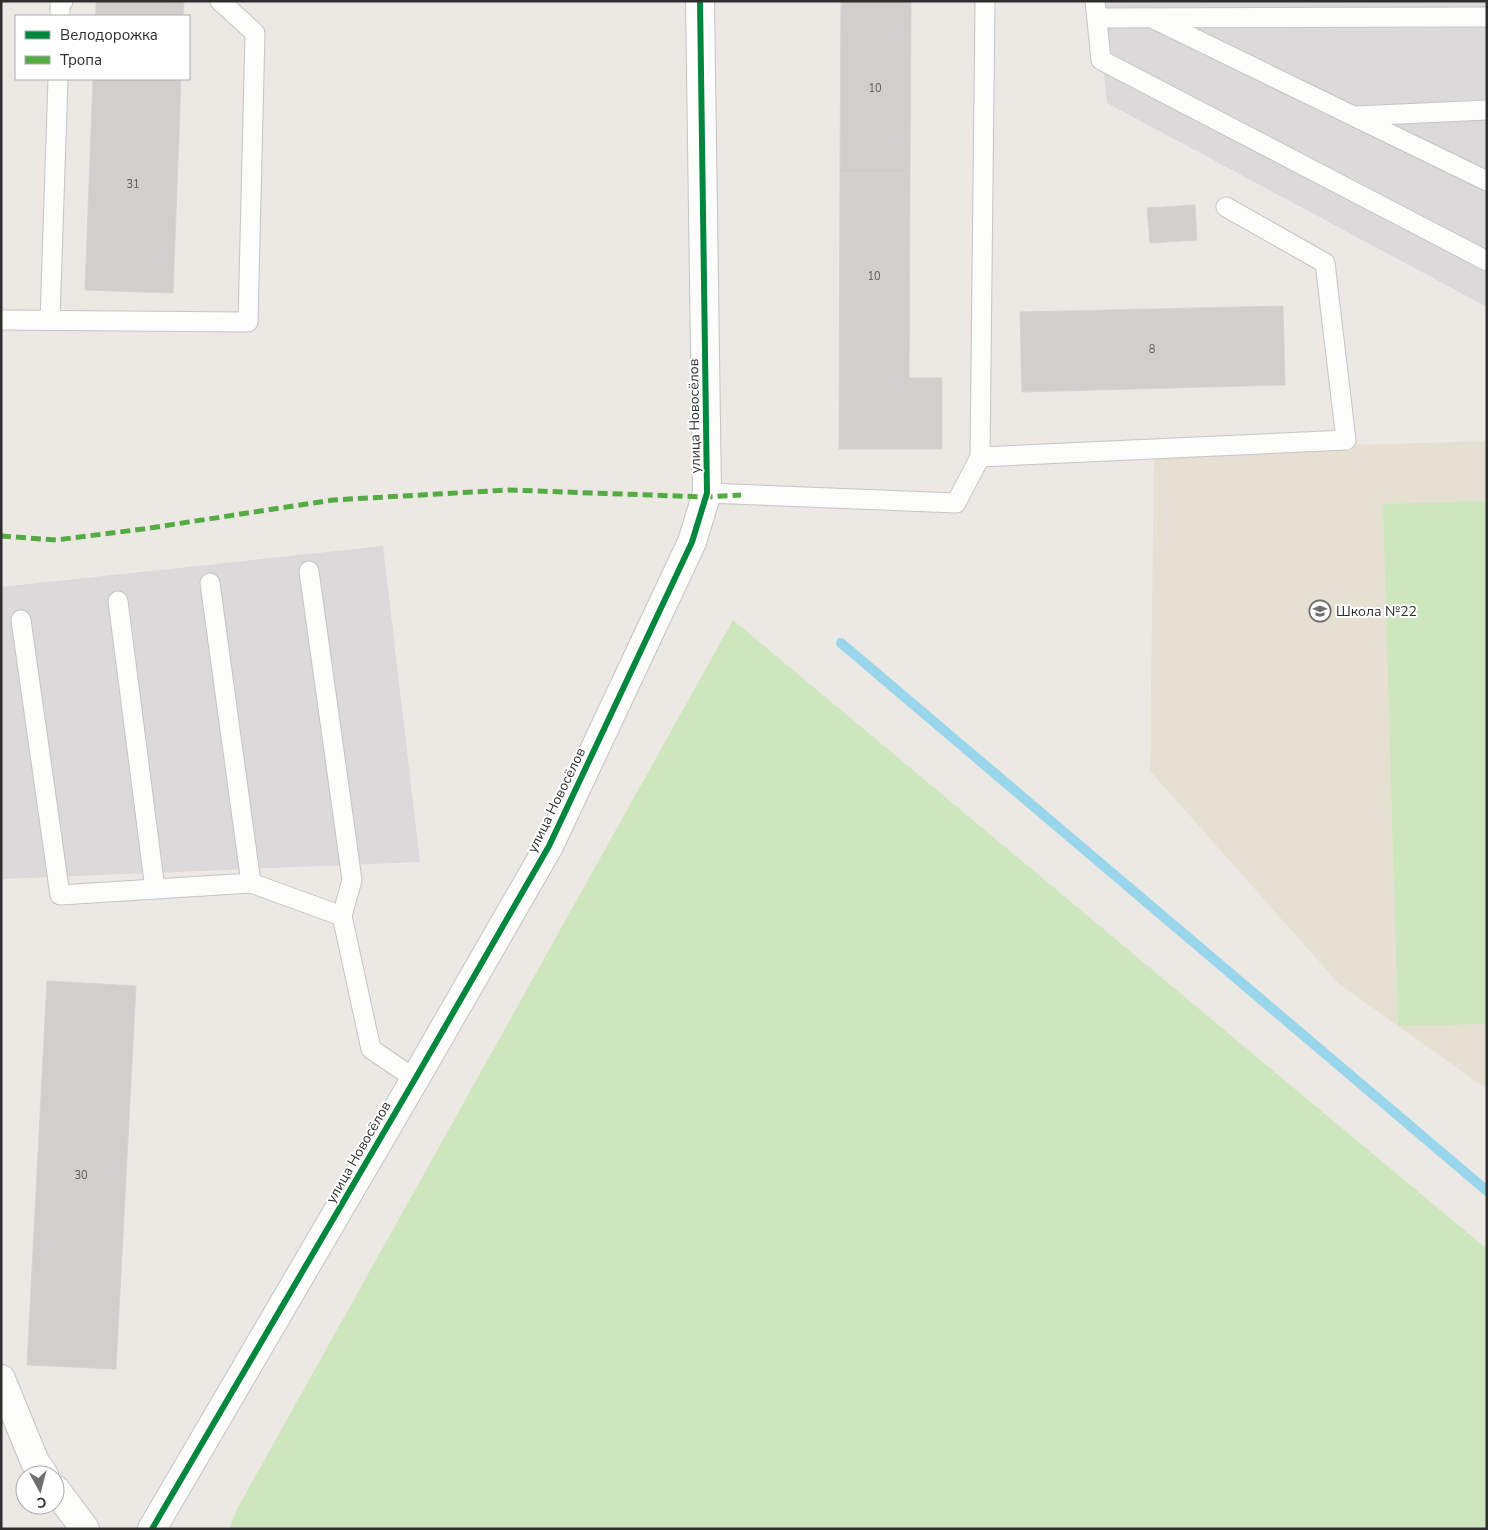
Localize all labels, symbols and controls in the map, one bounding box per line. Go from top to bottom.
legend [15,15,190,80]
text: Велодорожка [60,25,158,45]
text: Тропа [60,50,102,70]
house number: 10 [868,81,882,96]
house number: 31 [126,177,140,192]
house number: 10 [867,269,881,284]
house number: 8 [1149,342,1156,357]
street label: улица Новосёлов [684,358,705,473]
school or university icon: Школа №22 [1308,599,1332,623]
place label: Школа №22 [1336,602,1417,621]
street label: улица Новосёлов [523,744,590,856]
street label: улица Новосёлов [322,1098,395,1207]
house number: 30 [74,1168,88,1183]
north arrow [15,1465,65,1515]
text: С [35,1492,47,1512]

